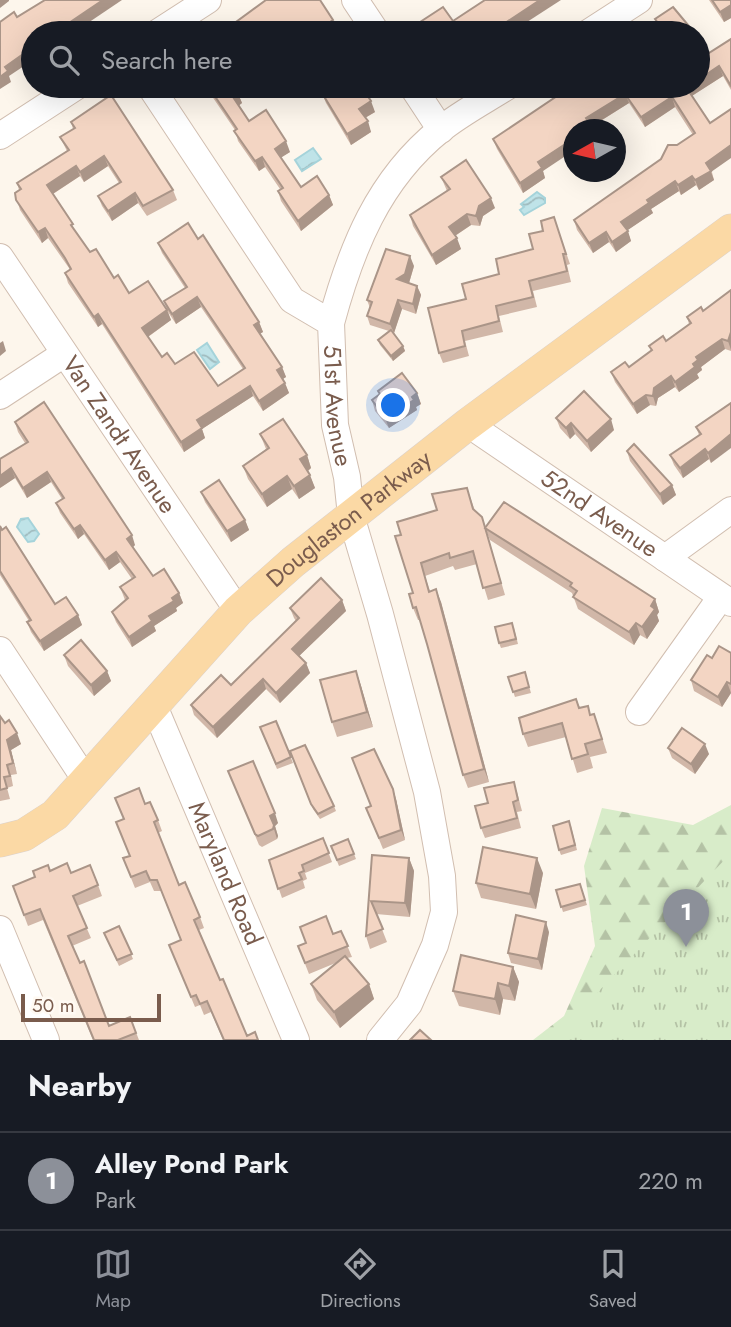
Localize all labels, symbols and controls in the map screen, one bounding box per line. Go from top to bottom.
search box [21,21,710,98]
icon: search [45,41,83,79]
text: Search here [101,41,233,79]
north arrow [563,119,626,182]
street label: 51st Avenue [315,344,362,469]
street label: Van Zandt Avenue [54,348,186,520]
your location [376,388,410,422]
street label: Douglaston Parkway [258,441,439,595]
street label: 52nd Avenue [534,460,666,566]
street label: Maryland Road [180,796,272,950]
pin: 1 [663,889,709,947]
scale bar [21,991,161,1023]
text: 50 m [32,992,75,1019]
text: Nearby [28,1064,131,1107]
text: Alley Pond Park [95,1145,289,1183]
text: 1 [45,1164,57,1198]
text: 220 m [638,1164,703,1198]
text: Park [95,1183,136,1217]
tab: Map [94,1245,132,1314]
tab: Directions [320,1245,401,1314]
tab: Saved [589,1245,637,1314]

